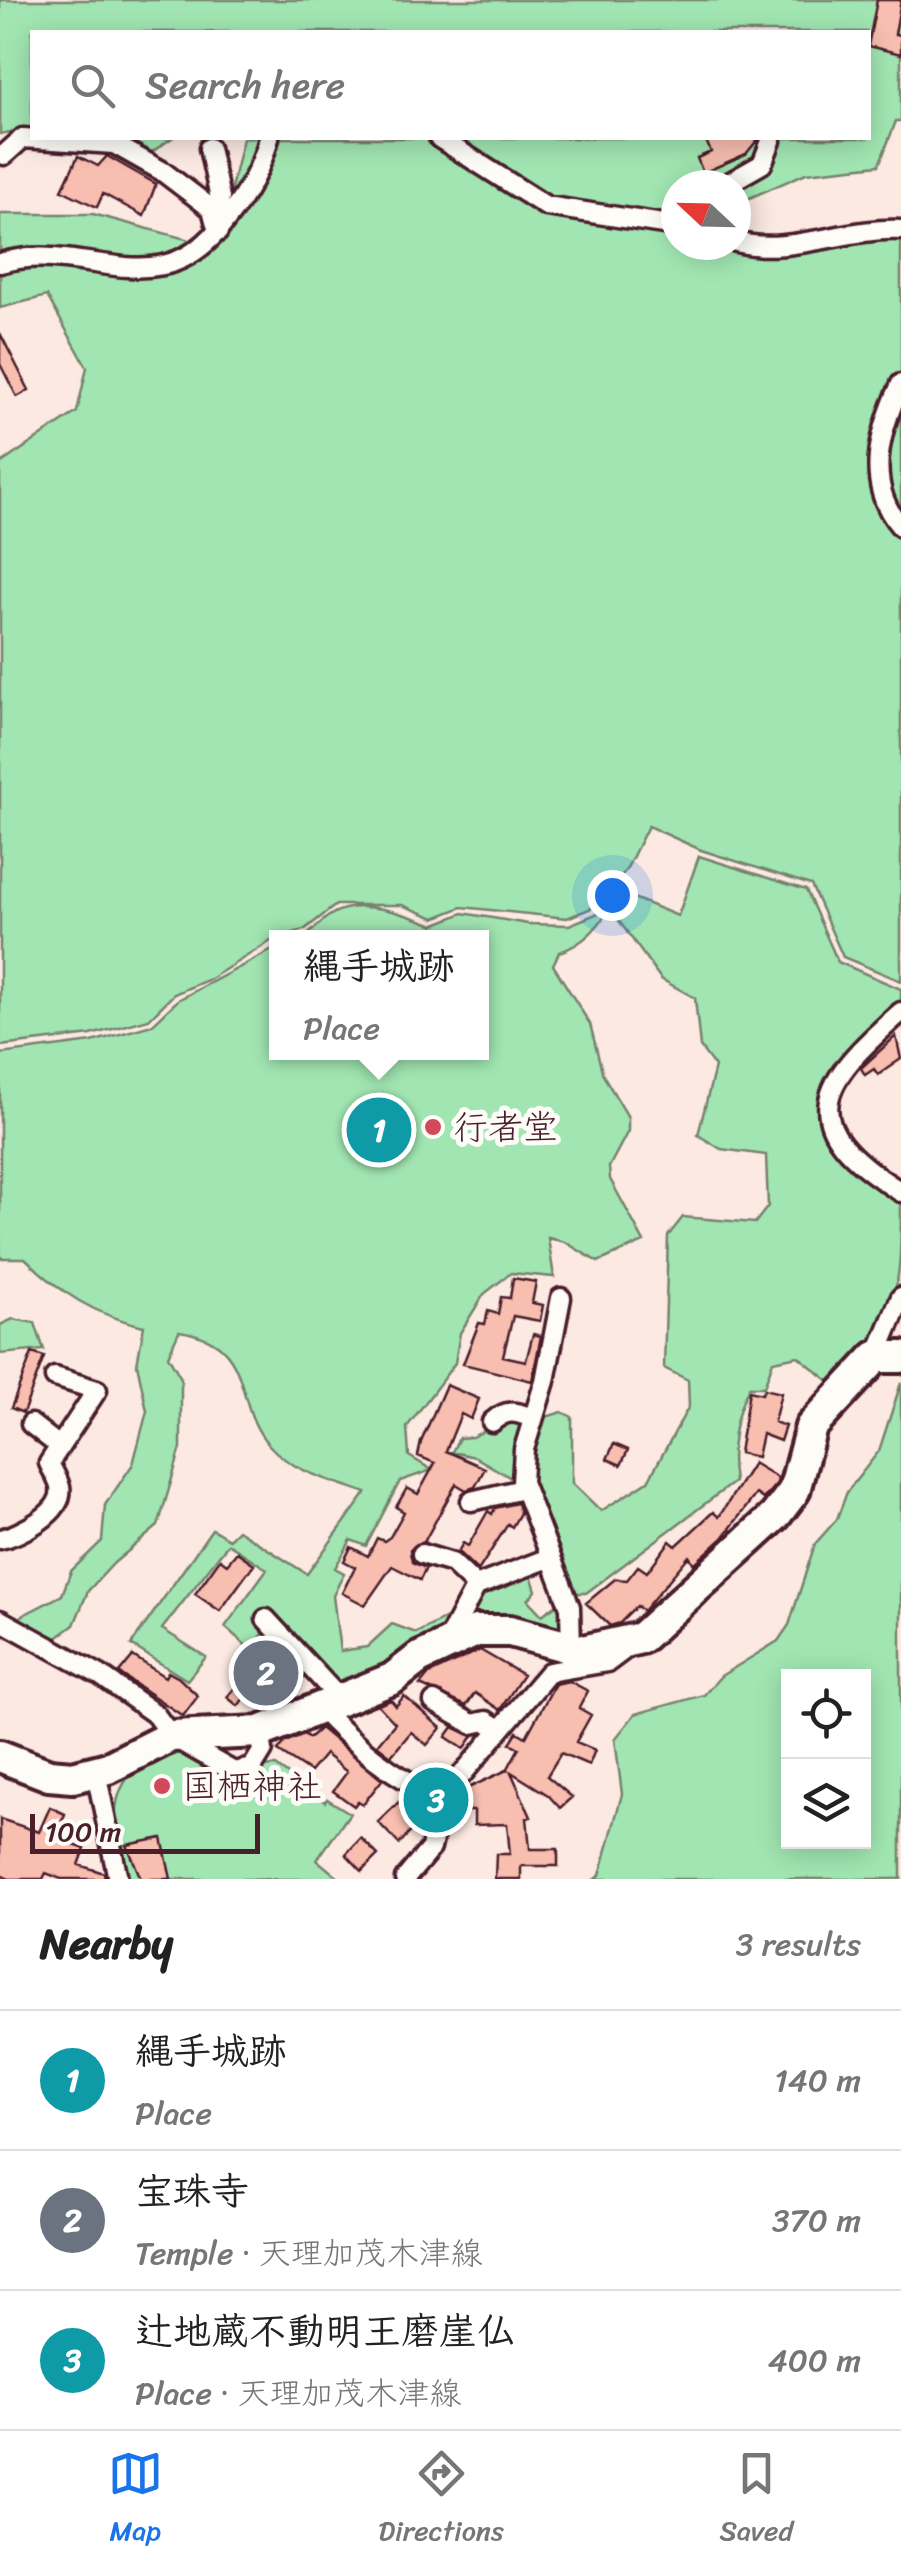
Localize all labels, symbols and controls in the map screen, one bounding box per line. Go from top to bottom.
search box [30,30,871,140]
text: Search here [145,52,345,119]
icon: search [65,58,120,113]
north arrow [661,170,751,260]
your location [587,870,638,921]
popup [269,930,489,1060]
text: 縄手城跡 [303,933,455,1000]
text: Place [303,1000,380,1057]
pin: 1 [346,1092,412,1168]
place label: 行者堂 [453,1096,558,1158]
marker: 行者堂 [422,1116,444,1138]
pin: 2 [234,1636,298,1710]
map controls [781,1669,871,1849]
button: locate [781,1669,871,1759]
place label: 国栖神社 [182,1755,322,1817]
button: layers [781,1759,871,1849]
pin: 3 [404,1762,468,1838]
marker: 国栖神社 [151,1775,173,1797]
text: 100 m [45,1807,121,1856]
scale bar [30,1809,260,1853]
text: Nearby [40,1907,173,1981]
text: 3 results [736,1916,861,1973]
text: 縄手城跡 [135,2018,287,2085]
text: 1 [66,2052,79,2109]
text: 140 m [774,2052,861,2109]
text: Place [135,2085,212,2142]
text: 宝珠寺 [135,2158,249,2225]
text: 2 [63,2192,82,2249]
text: 370 m [772,2192,861,2249]
text: Temple · 天理加茂木津線 [135,2225,483,2282]
text: 辻地蔵不動明王磨崖仏 [135,2298,515,2365]
text: 3 [64,2332,81,2389]
text: 400 m [768,2332,861,2389]
text: Place · 天理加茂木津線 [135,2365,461,2422]
tab: Map [108,2446,163,2555]
tab: Directions [378,2446,504,2555]
tab: Saved [719,2446,793,2555]

